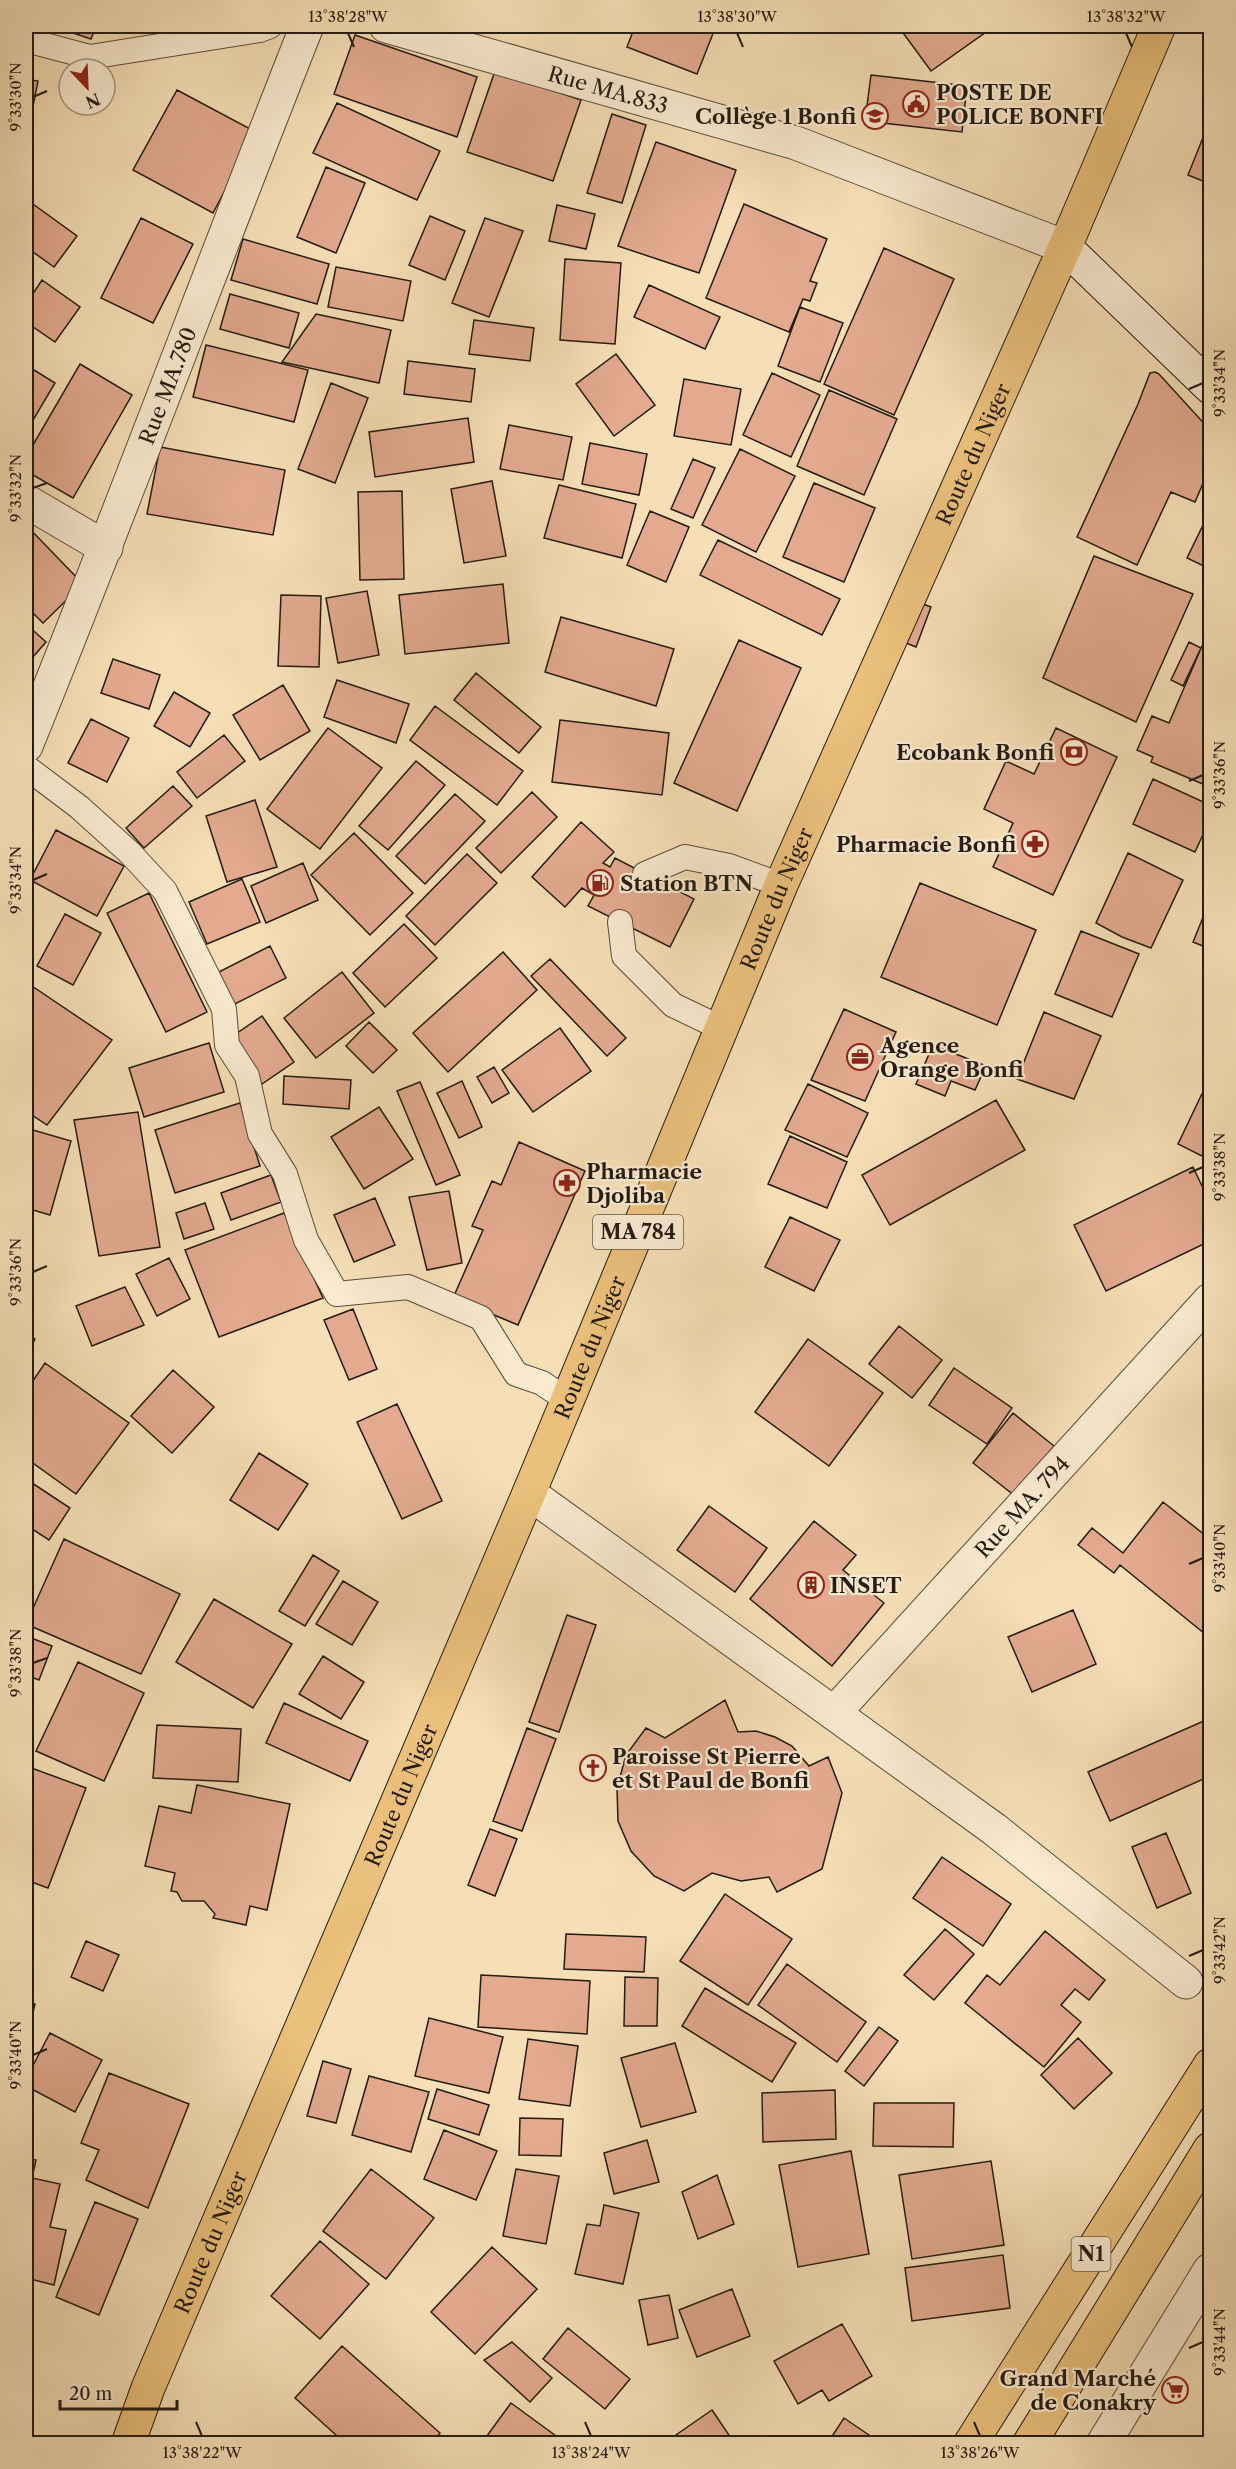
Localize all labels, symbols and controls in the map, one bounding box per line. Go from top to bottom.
text: 13°38'28"W [308,7,388,26]
text: 13°38'30"W [697,7,777,26]
text: 13°38'32"W [1087,7,1166,26]
north arrow [57,57,117,117]
street label: Rue MA.833 [545,60,671,118]
text: 9°33'30"N [6,62,25,132]
place label: POSTE DE POLICE BONFI [936,80,1103,129]
text: N [82,89,103,113]
public building icon: POSTE DE POLICE BONFI [901,89,931,119]
school or university icon: Collège 1 Bonfi [860,101,890,131]
place label: Collège 1 Bonfi [695,104,856,129]
street label: Rue MA.780 [133,323,201,448]
text: 9°33'34"N [1210,349,1229,417]
street label: Route du Niger [930,379,1015,529]
text: 9°33'32"N [6,454,25,522]
bank icon: Ecobank Bonfi [1059,737,1089,767]
place label: Ecobank Bonfi [896,740,1054,765]
text: 9°33'36"N [1210,741,1229,809]
street label: Route du Niger [735,823,818,973]
pharmacy icon: Pharmacie Bonfi [1020,829,1050,859]
place label: Pharmacie Bonfi [836,832,1016,857]
text: 9°33'34"N [6,846,25,914]
fuel station icon: Station BTN [585,868,615,898]
place label: Station BTN [620,871,753,896]
place label: Agence Orange Bonfi [879,1033,1024,1082]
office icon: Agence Orange Bonfi [845,1042,875,1072]
text: 9°33'38"N [1210,1133,1229,1201]
place label: Pharmacie Djoliba [586,1159,702,1208]
pharmacy icon: Pharmacie Djoliba [552,1168,582,1198]
road number: MA 784 [593,1215,683,1249]
text: 9°33'36"N [6,1238,25,1306]
street label: Route du Niger [549,1272,630,1422]
street label: Rue MA. 794 [969,1451,1074,1563]
text: 9°33'40"N [1210,1524,1229,1592]
building icon: INSET [796,1570,826,1600]
place label: INSET [830,1573,902,1598]
text: 9°33'38"N [6,1629,25,1697]
street label: Route du Niger [359,1720,442,1870]
place label: Paroisse St Pierre et St Paul de Bonfi [612,1744,809,1793]
church icon: Paroisse St Pierre et St Paul de Bonfi [578,1753,608,1783]
text: 9°33'42"N [1210,1916,1229,1984]
text: 9°33'40"N [6,2021,25,2089]
street label: Route du Niger [169,2167,251,2317]
road number: N1 [1072,2237,1110,2271]
text: 9°33'44"N [1210,2308,1229,2376]
place label: Grand Marché de Conakry [999,2366,1157,2415]
scale bar [60,2373,177,2411]
supermarket icon: Grand Marché de Conakry [1160,2375,1190,2405]
text: 20 m [69,2383,113,2405]
text: 13°38'22"W [162,2443,242,2462]
text: 13°38'24"W [551,2443,631,2462]
text: 13°38'26"W [940,2443,1020,2462]

